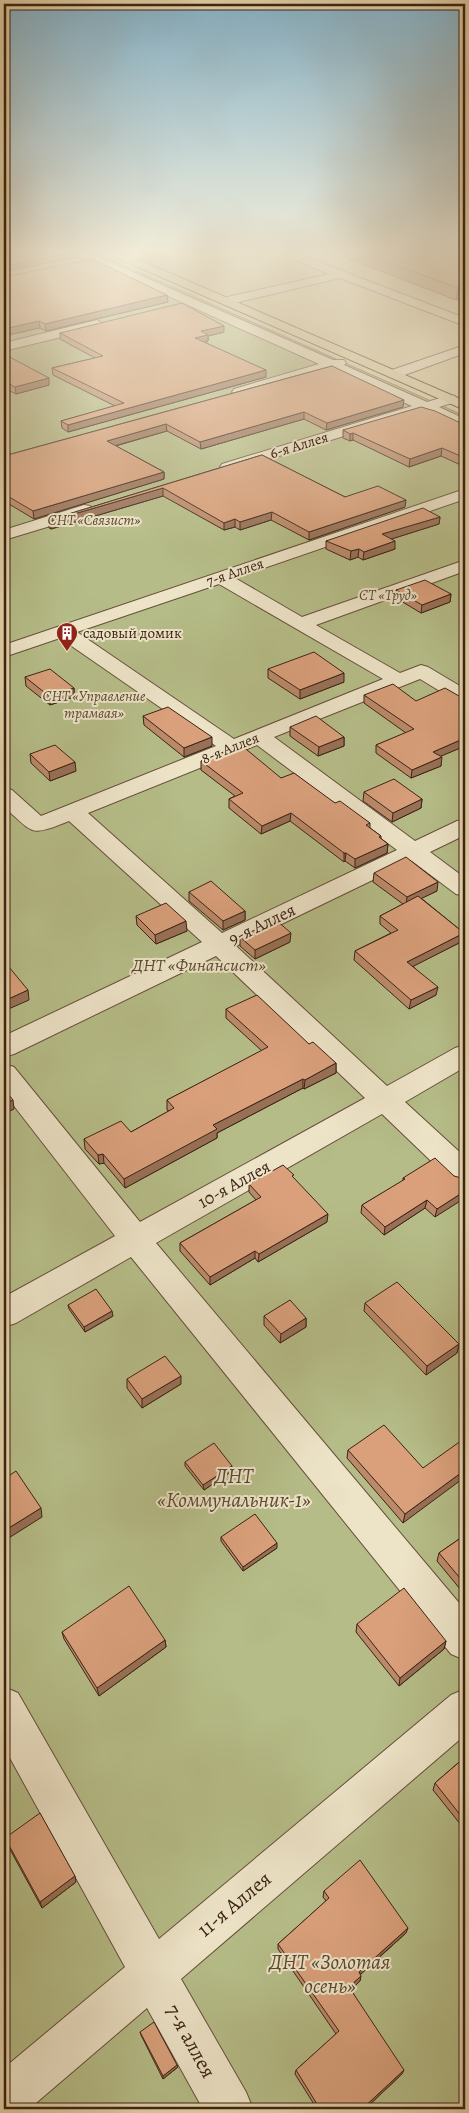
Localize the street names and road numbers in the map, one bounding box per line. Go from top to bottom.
street label: 6-я Аллея [267,427,331,463]
street label: 7-я Аллея [204,553,266,591]
street label: 8-я Аллея [198,727,262,769]
street label: 9-я Аллея [224,897,300,951]
street label: 10-я Аллея [193,1154,275,1214]
street label: 11-я Аллея [191,1865,277,1943]
street label: 7-я аллея [159,1999,223,2083]

